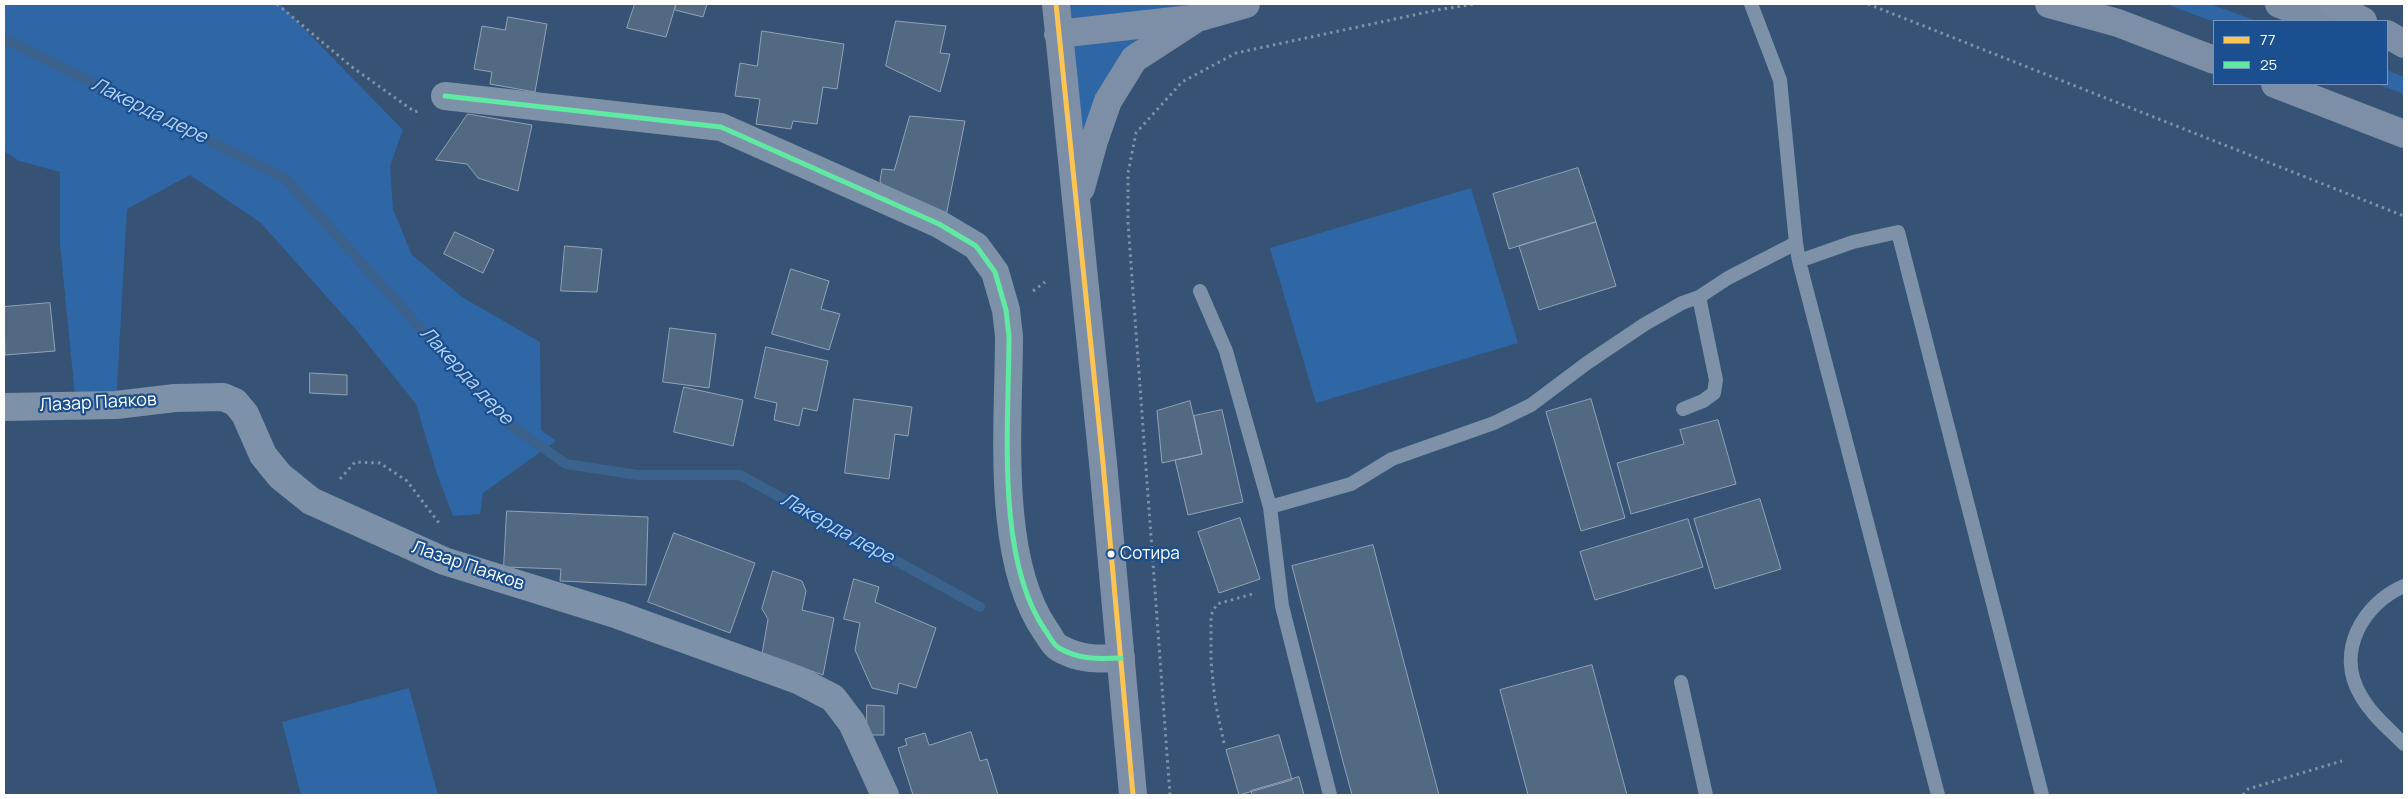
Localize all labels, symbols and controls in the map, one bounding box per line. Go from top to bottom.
legend [2213,20,2388,85]
text: 77 [2260,29,2275,50]
text: 25 [2260,54,2277,75]
water label: Лакерда дере [87,73,211,149]
water label: Лакерда дере [415,322,517,430]
street label: Лазар Паяков [39,389,157,417]
water label: Лакерда дере [776,489,898,569]
street label: Лазар Паяков [409,537,527,595]
place label: Сотира [1120,544,1180,564]
marker: Сотира [1106,549,1116,559]

